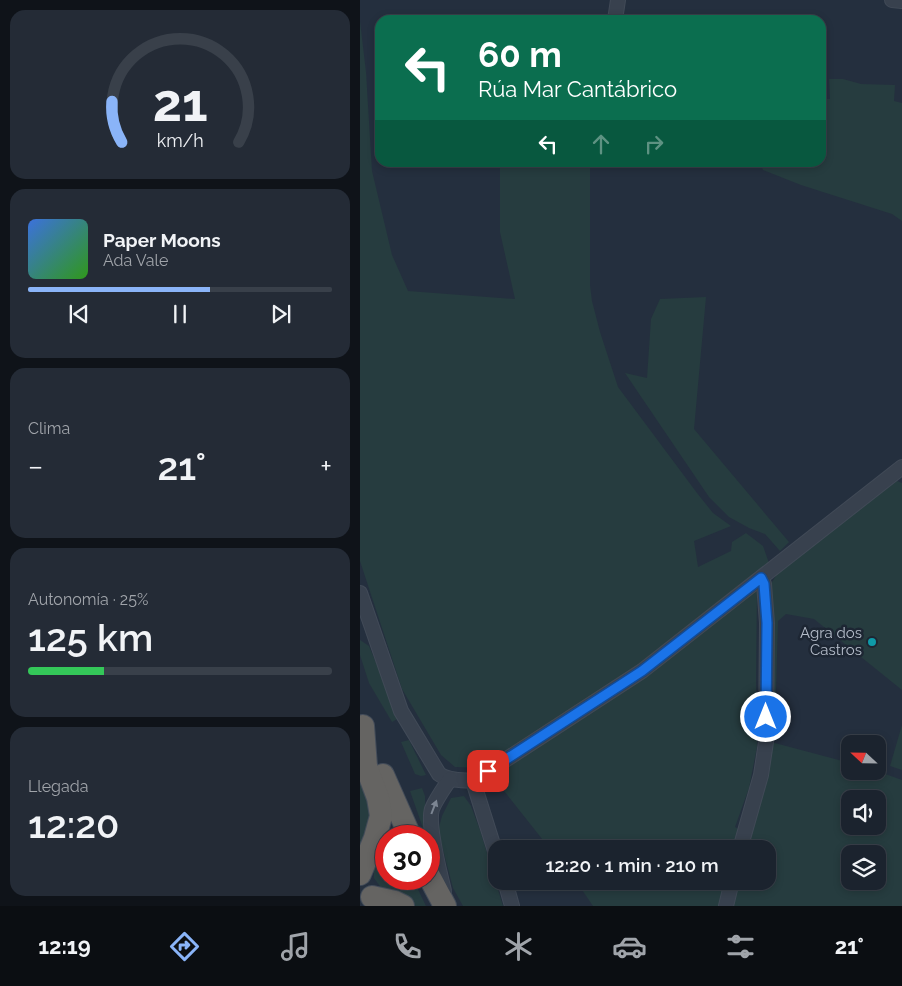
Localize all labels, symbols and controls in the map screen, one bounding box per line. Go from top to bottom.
text: 60 m [478,34,562,75]
icon: left [395,35,460,100]
text: 21 [152,72,208,133]
text: Rúa Mar Cantábrico [478,76,677,102]
text: km/h [156,130,204,151]
icon: left [534,130,562,158]
icon: ahead [587,130,615,158]
icon: right [640,130,668,158]
text: Paper Moons [103,229,221,251]
text: Ada Vale [103,251,168,270]
icon: previous [65,300,93,328]
icon: pause [166,300,194,328]
icon: next [267,300,295,328]
text: Clima [28,419,70,438]
text: 21° [157,444,206,489]
text: − [28,450,43,483]
text: + [320,450,332,483]
text: Autonomía · 25% [28,590,148,609]
text: 125 km [28,615,153,660]
place label: Agra dos Castros [800,624,862,659]
marker: Agra dos Castros [866,636,878,648]
position arrow [739,690,791,742]
north arrow [841,735,886,780]
map controls [841,735,886,890]
pin [467,750,509,792]
icon: arrive [474,757,502,785]
text: Llegada [28,777,88,796]
button: sound [841,790,886,835]
one-way arrow [431,800,439,814]
text: 12:20 [28,802,119,847]
speed limit sign: 30 [375,825,440,890]
button: layers [841,845,886,890]
text: 12:20 · 1 min · 210 m [545,854,719,876]
icon: directions [167,929,202,964]
icon: music [278,929,313,964]
icon: phone [390,929,425,964]
icon: climate [501,929,536,964]
icon: car [612,929,647,964]
icon: filters [723,929,758,964]
text: 12:19 [38,933,91,959]
text: 21° [835,933,864,959]

